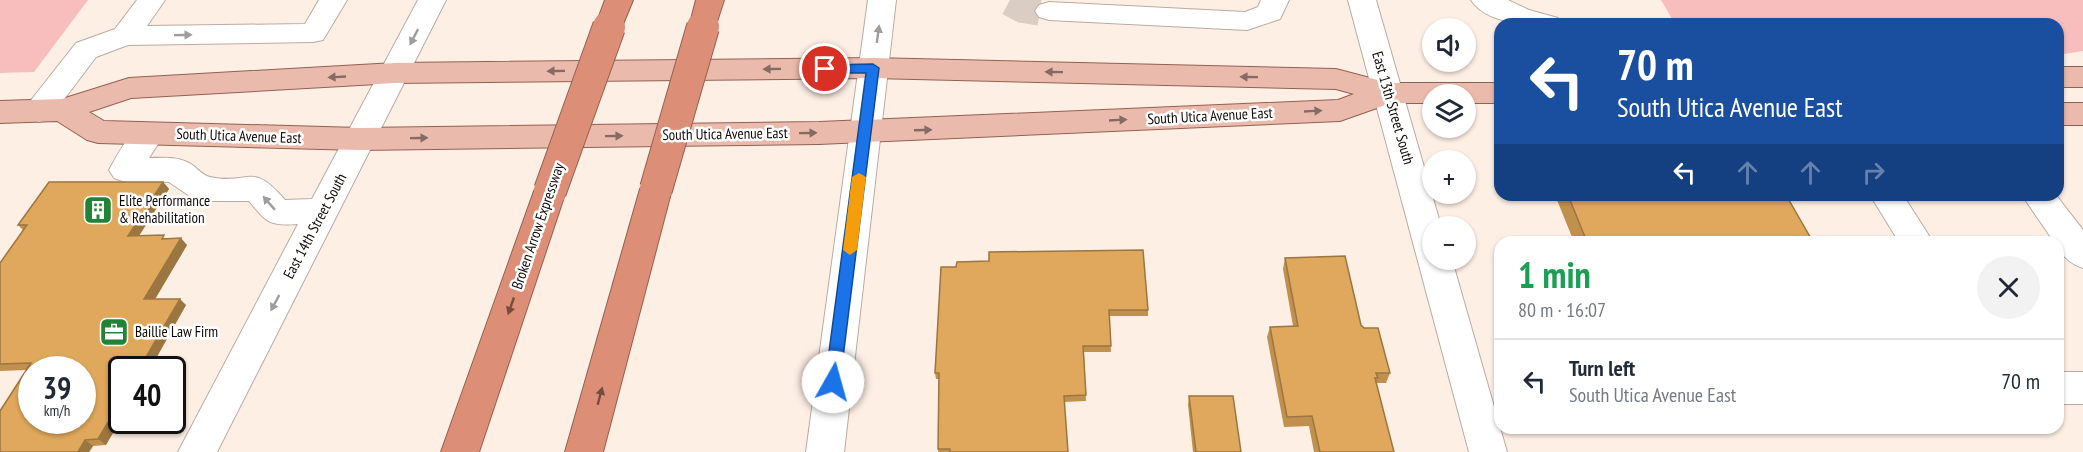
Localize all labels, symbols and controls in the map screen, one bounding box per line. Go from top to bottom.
map controls [1422,18,1476,270]
button: sound [1422,18,1476,72]
one-way arrow [873,25,882,44]
one-way arrow [409,28,418,45]
one-way arrow [174,30,193,40]
text: 70 m [1617,37,1694,92]
icon: left [1518,42,1596,120]
pin [799,43,850,94]
street label: East 13th Street South [1368,49,1419,167]
icon: arrive [808,52,841,85]
one-way arrow [763,64,782,74]
one-way arrow [547,67,566,76]
one-way arrow [1044,68,1063,77]
one-way arrow [327,72,346,81]
one-way arrow [1239,72,1258,82]
button: layers [1422,84,1476,138]
text: South Utica Avenue East [1617,90,1843,124]
street label: South Utica Avenue East [1147,103,1273,128]
one-way arrow [1303,107,1322,116]
one-way arrow [1109,116,1128,125]
street label: South Utica Avenue East [662,123,788,144]
street label: South Utica Avenue East [176,124,302,147]
one-way arrow [914,125,933,134]
one-way arrow [799,128,818,138]
one-way arrow [604,131,623,141]
one-way arrow [409,133,428,143]
button: + [1422,150,1476,204]
icon: left [1668,156,1701,189]
icon: ahead [1731,156,1764,189]
icon: ahead [1794,156,1827,189]
icon: right [1857,156,1890,189]
street label: Broken Arrow Expressway [507,160,568,292]
street label: East 14th Street South [279,170,350,282]
place label: Elite Performance & Rehabilitation [119,191,210,227]
building icon: Elite Performance & Rehabilitation [82,194,114,226]
one-way arrow [263,196,276,211]
button: − [1422,216,1476,270]
text: 1 min [1518,251,1591,298]
button: close [1977,256,2040,319]
one-way arrow [270,294,280,311]
one-way arrow [505,297,515,315]
text: 80 m · 16:07 [1518,297,1606,323]
office icon: Baillie Law Firm [98,316,130,348]
place label: Baillie Law Firm [135,322,218,341]
position arrow [801,350,865,414]
text: Turn left [1569,354,1635,382]
speed limit sign: 40 [108,356,186,434]
icon: left [1518,365,1551,398]
text: 70 m [2001,367,2040,395]
text: 39 [43,368,71,407]
text: South Utica Avenue East [1569,382,1736,408]
one-way arrow [596,386,605,404]
text: km/h [44,401,70,420]

